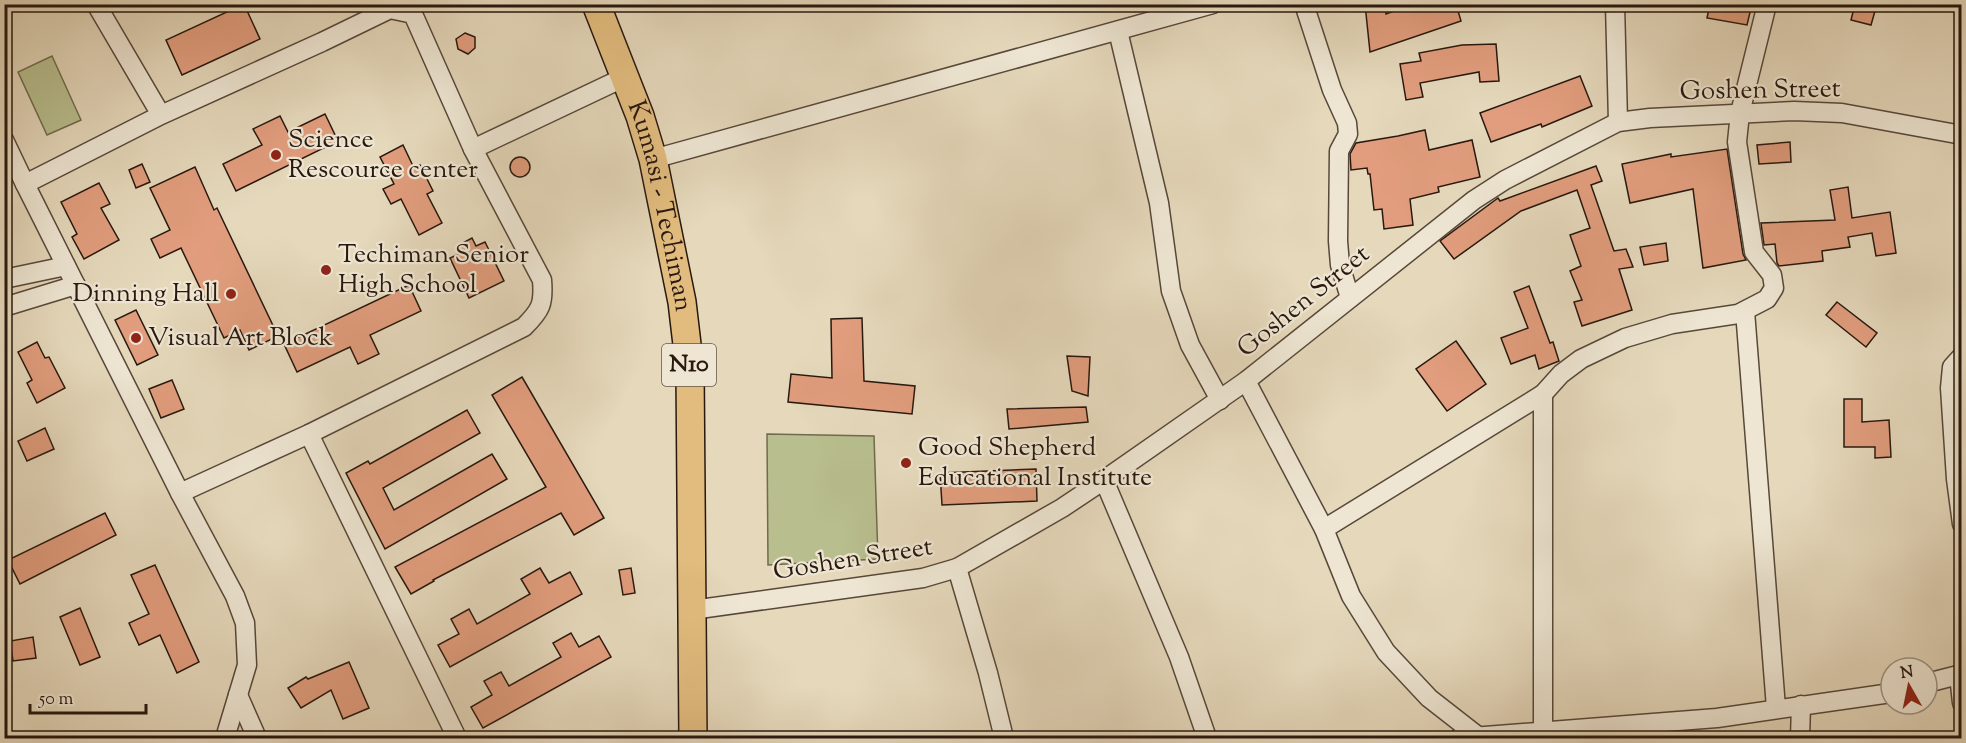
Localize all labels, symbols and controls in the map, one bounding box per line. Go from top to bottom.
street label: Goshen Street [1679,71,1841,111]
street label: Kumasi - Techiman [617,95,701,314]
place label: Science Rescource center [288,122,478,189]
marker: Science Rescource center [269,148,283,162]
place label: Techiman Senior High School [338,237,529,304]
street label: Goshen Street [1230,237,1378,367]
marker: Techiman Senior High School [319,263,333,277]
place label: Dinning Hall [73,276,219,313]
marker: Dinning Hall [224,287,238,301]
place label: Visual Art Block [148,320,333,357]
marker: Visual Art Block [129,331,143,345]
road number: N10 [662,344,716,386]
place label: Good Shepherd Educational Institute [918,430,1152,497]
marker: Good Shepherd Educational Institute [899,456,913,470]
street label: Goshen Street [771,529,935,591]
north arrow [1879,656,1939,716]
text: N [1899,661,1915,686]
scale bar [30,677,146,715]
text: 50 m [38,687,74,713]

